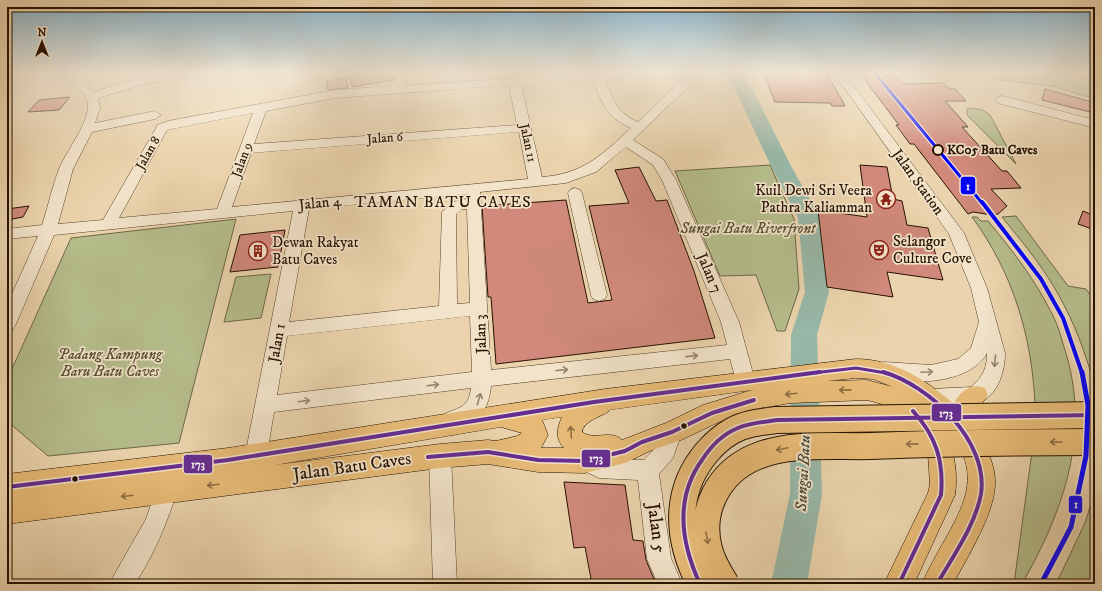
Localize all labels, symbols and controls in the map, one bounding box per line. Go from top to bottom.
north arrow [22,22,62,62]
text: N [37,26,47,40]
street label: Jalan 11 [516,121,540,164]
street label: Jalan 6 [365,129,405,147]
street label: Jalan 8 [132,133,164,173]
street label: Jalan 9 [228,140,256,181]
place label: KC05 Batu Caves [947,142,1038,158]
street label: Jalan Station [887,144,948,219]
marker: KC05 Batu Caves [932,144,944,156]
line badge: 1 [960,176,976,195]
text: 1 [966,180,970,194]
place label: Kuil Dewi Sri Veera Pathra Kaliamman [755,181,873,217]
temple icon: Kuil Dewi Sri Veera Pathra Kaliamman [875,188,897,210]
street label: Jalan 4 [296,191,343,215]
district label: TAMAN BATU CAVES [354,192,532,212]
park label: Sungai Batu Riverfront [679,219,817,238]
place label: Selangor Culture Cove [893,232,972,268]
place label: Dewan Rakyat Batu Caves [272,233,359,269]
theatre icon: Selangor Culture Cove [868,239,890,261]
building icon: Dewan Rakyat Batu Caves [247,240,269,262]
street label: Jalan 7 [691,248,726,296]
street label: Jalan 3 [471,314,491,356]
street label: Jalan 1 [264,322,290,366]
park label: Padang Kampung Baru Batu Caves [58,345,164,381]
one-way arrow [685,353,698,360]
one-way arrow [992,354,999,367]
one-way arrow [555,367,568,374]
one-way arrow [920,368,933,376]
one-way arrow [426,381,439,389]
one-way arrow [839,386,852,394]
one-way arrow [785,390,798,397]
one-way arrow [476,393,483,406]
one-way arrow [297,397,310,404]
line badge: 173 [931,403,962,422]
text: 173 [939,407,953,421]
unlabelled marker [679,421,689,431]
one-way arrow [567,425,574,438]
water label: Sungai Batu [791,434,815,513]
one-way arrow [1050,438,1063,446]
one-way arrow [906,440,919,447]
one-way arrow [776,446,789,454]
street label: Jalan Batu Caves [290,448,412,486]
line badge: 173 [581,449,611,468]
text: 173 [589,452,603,466]
line badge: 173 [183,454,213,474]
text: 173 [191,458,205,472]
unlabelled marker [70,474,80,484]
one-way arrow [207,482,220,489]
one-way arrow [121,492,134,500]
line badge: 1 [1068,495,1083,514]
text: 1 [1074,498,1078,512]
street label: Jalan 5 [641,500,670,554]
one-way arrow [703,531,711,544]

